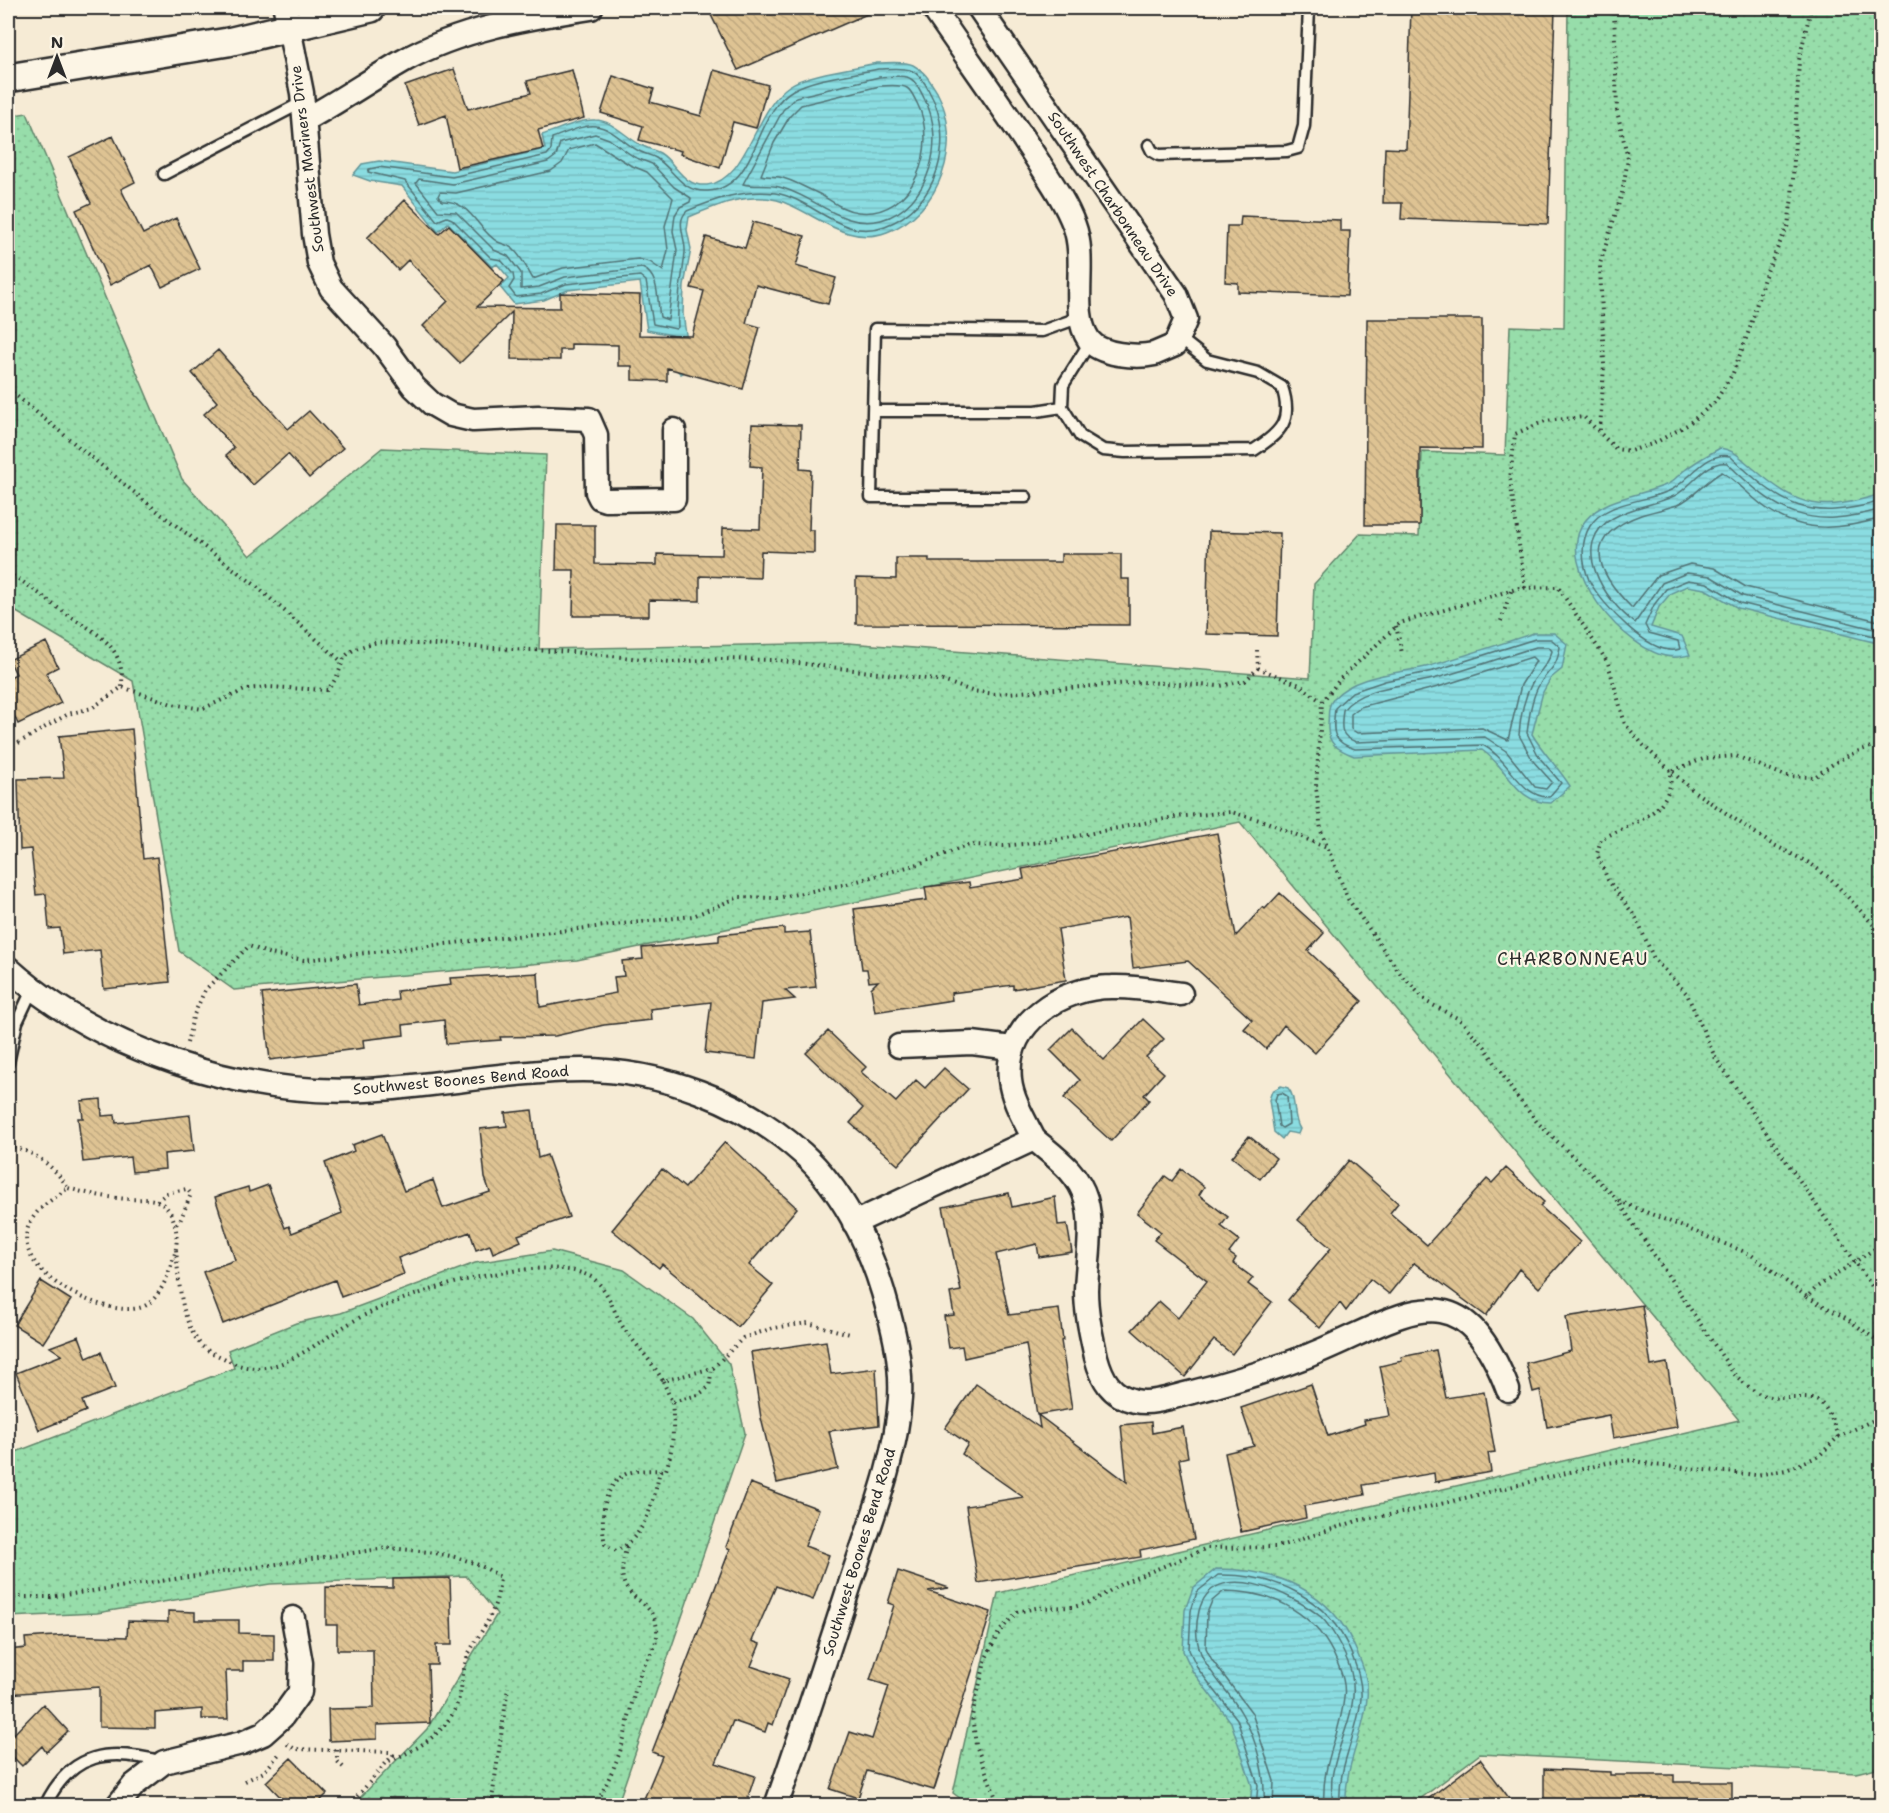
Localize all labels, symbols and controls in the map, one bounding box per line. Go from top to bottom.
north arrow [27,27,87,87]
text: N [51,32,63,53]
street label: Southwest Mariners Drive [286,64,328,254]
street label: Southwest Charbonneau Drive [1043,108,1183,300]
district label: CHARBONNEAU [1497,947,1649,971]
street label: Southwest Boones Bend Road [352,1061,570,1099]
street label: Southwest Boones Bend Road [818,1445,900,1658]

